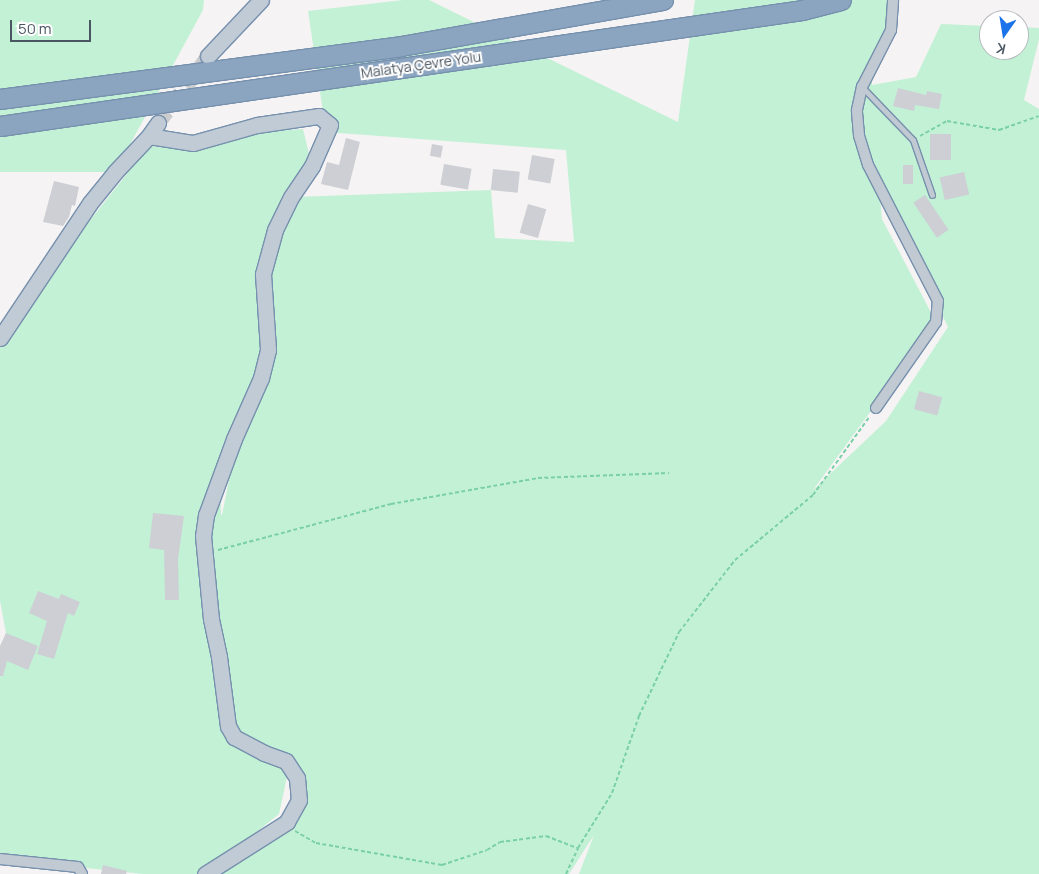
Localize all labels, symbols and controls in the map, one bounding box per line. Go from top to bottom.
scale bar [12,10,94,42]
north arrow [979,10,1029,60]
text: 50 m [18,18,52,39]
text: K [994,39,1007,59]
street label: Malatya Çevre Yolu [360,48,482,82]

